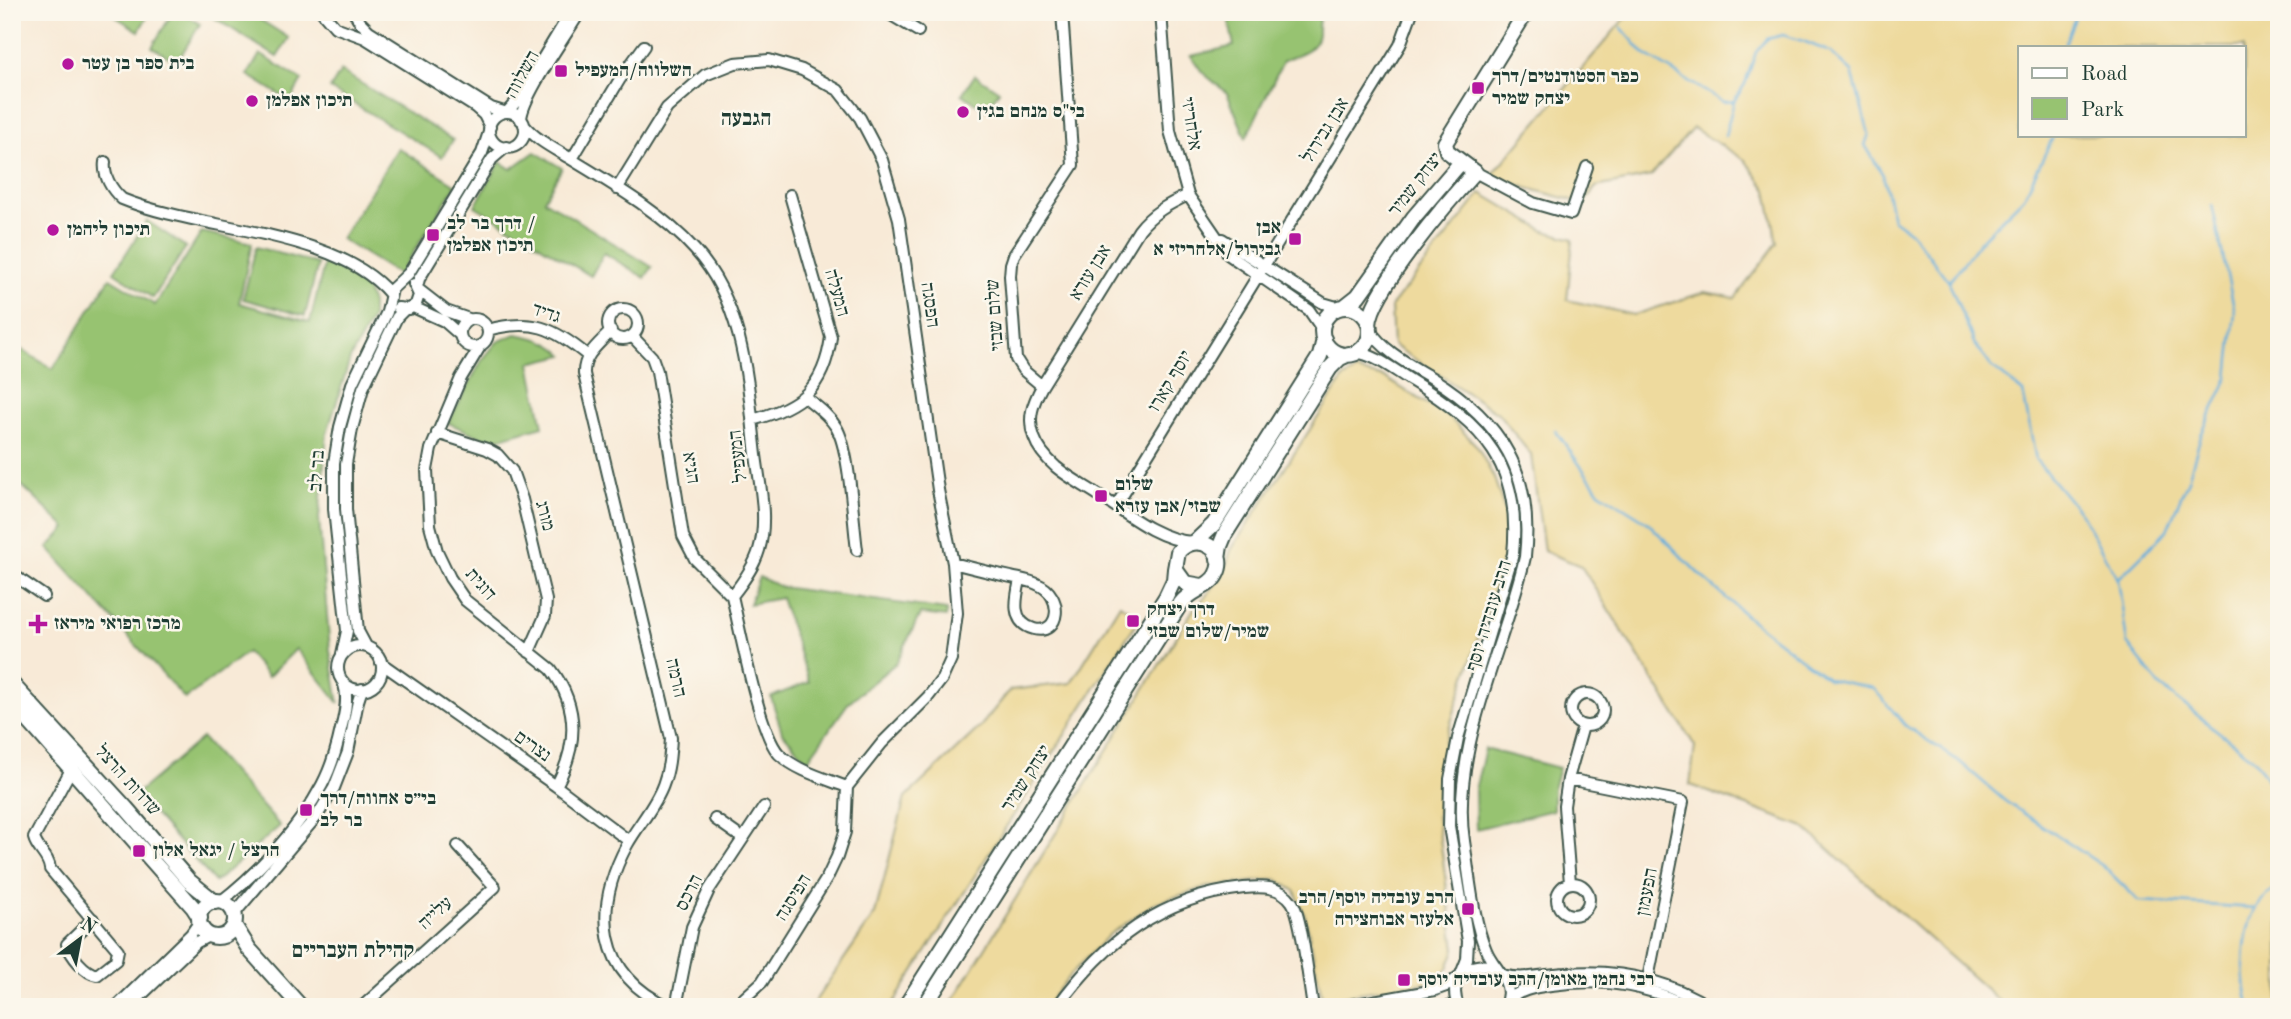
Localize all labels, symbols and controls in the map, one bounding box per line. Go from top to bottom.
legend [2018,46,2246,136]
street label: השלווה [501,47,544,102]
place label: בית ספר בן עטר [82,55,194,74]
marker: בית ספר בן עטר [60,56,76,72]
place label: השלווה/המעפיל [575,60,692,81]
marker: השלווה/המעפיל [553,63,569,79]
text: Road [2081,64,2128,85]
place label: כפר הסטודנטים/דרך יצחק שמיר [1492,68,1639,109]
marker: כפר הסטודנטים/דרך יצחק שמיר [1470,80,1486,96]
place label: תיכון אפלמן [266,90,353,111]
marker: תיכון אפלמן [244,93,260,109]
street label: אבן גבירול [1298,95,1353,167]
street label: אלחריזי [1176,96,1205,152]
text: Park [2081,100,2124,121]
place label: בי"ס מנחם בגין [977,103,1085,122]
marker: בי"ס מנחם בגין [955,104,971,120]
district label: הגבעה [721,109,771,130]
street label: יצחק שמיר [1385,150,1447,220]
place label: דרך בר לב / תיכון אפלמן [447,213,536,256]
place label: תיכון ליהמן [67,219,150,240]
place label: אבן גבירול/אלחריזי א [1153,219,1281,260]
marker: תיכון ליהמן [45,222,61,238]
marker: דרך בר לב / תיכון אפלמן [425,227,441,243]
marker: אבן גבירול/אלחריזי א [1287,231,1303,247]
street label: אבן עזרא [1067,242,1115,304]
street label: המעלה [820,267,853,319]
street label: שלום שבזי [983,278,1008,352]
street label: הפסגה [916,281,942,329]
street label: גדיד [529,301,563,327]
street label: יוסף קארו [1145,348,1197,416]
street label: המעפיל [725,429,752,484]
street label: בר לב [306,449,329,493]
street label: הגיא [678,451,702,485]
place label: שלום שבזי/אבן עזרא [1115,474,1221,517]
marker: שלום שבזי/אבן עזרא [1093,488,1109,504]
street label: מורג [531,499,557,533]
street label: הרב עובדיה יוסף [1464,558,1516,674]
street label: דוגית [461,565,499,605]
place label: דרך יצחק שמיר/שלום שבזי [1147,601,1269,642]
marker: דרך יצחק שמיר/שלום שבזי [1125,613,1141,629]
marker: מרכז רפואי מיראז [28,614,48,634]
place label: מרכז רפואי מיראז [54,615,181,634]
street label: הרמה [661,657,689,699]
street label: נצרים [510,728,554,766]
street label: שדרות הרצל [91,741,164,820]
street label: יצחק שמיר [999,742,1055,816]
place label: בי״ס אחווה/דרך בר לב [320,790,436,831]
marker: בי״ס אחווה/דרך בר לב [298,802,314,818]
place label: הרצל / יגאל אלון [153,840,280,861]
marker: הרצל / יגאל אלון [131,843,147,859]
street label: הפעמון [1634,866,1662,918]
street label: הפיסגה [772,871,816,925]
street label: הרכס [673,872,707,914]
place label: הרב עובדיה יוסף/הרב אלעזר אבוחצירה [1298,889,1454,930]
street label: עלייה [415,893,457,934]
marker: הרב עובדיה יוסף/הרב אלעזר אבוחצירה [1460,901,1476,917]
north arrow [46,904,116,974]
text: N [76,915,99,939]
district label: קהילת העבריים [292,940,414,962]
place label: רבי נחמן מאומן/הרב עובדיה יוסף [1418,971,1655,990]
marker: רבי נחמן מאומן/הרב עובדיה יוסף [1396,972,1412,988]

